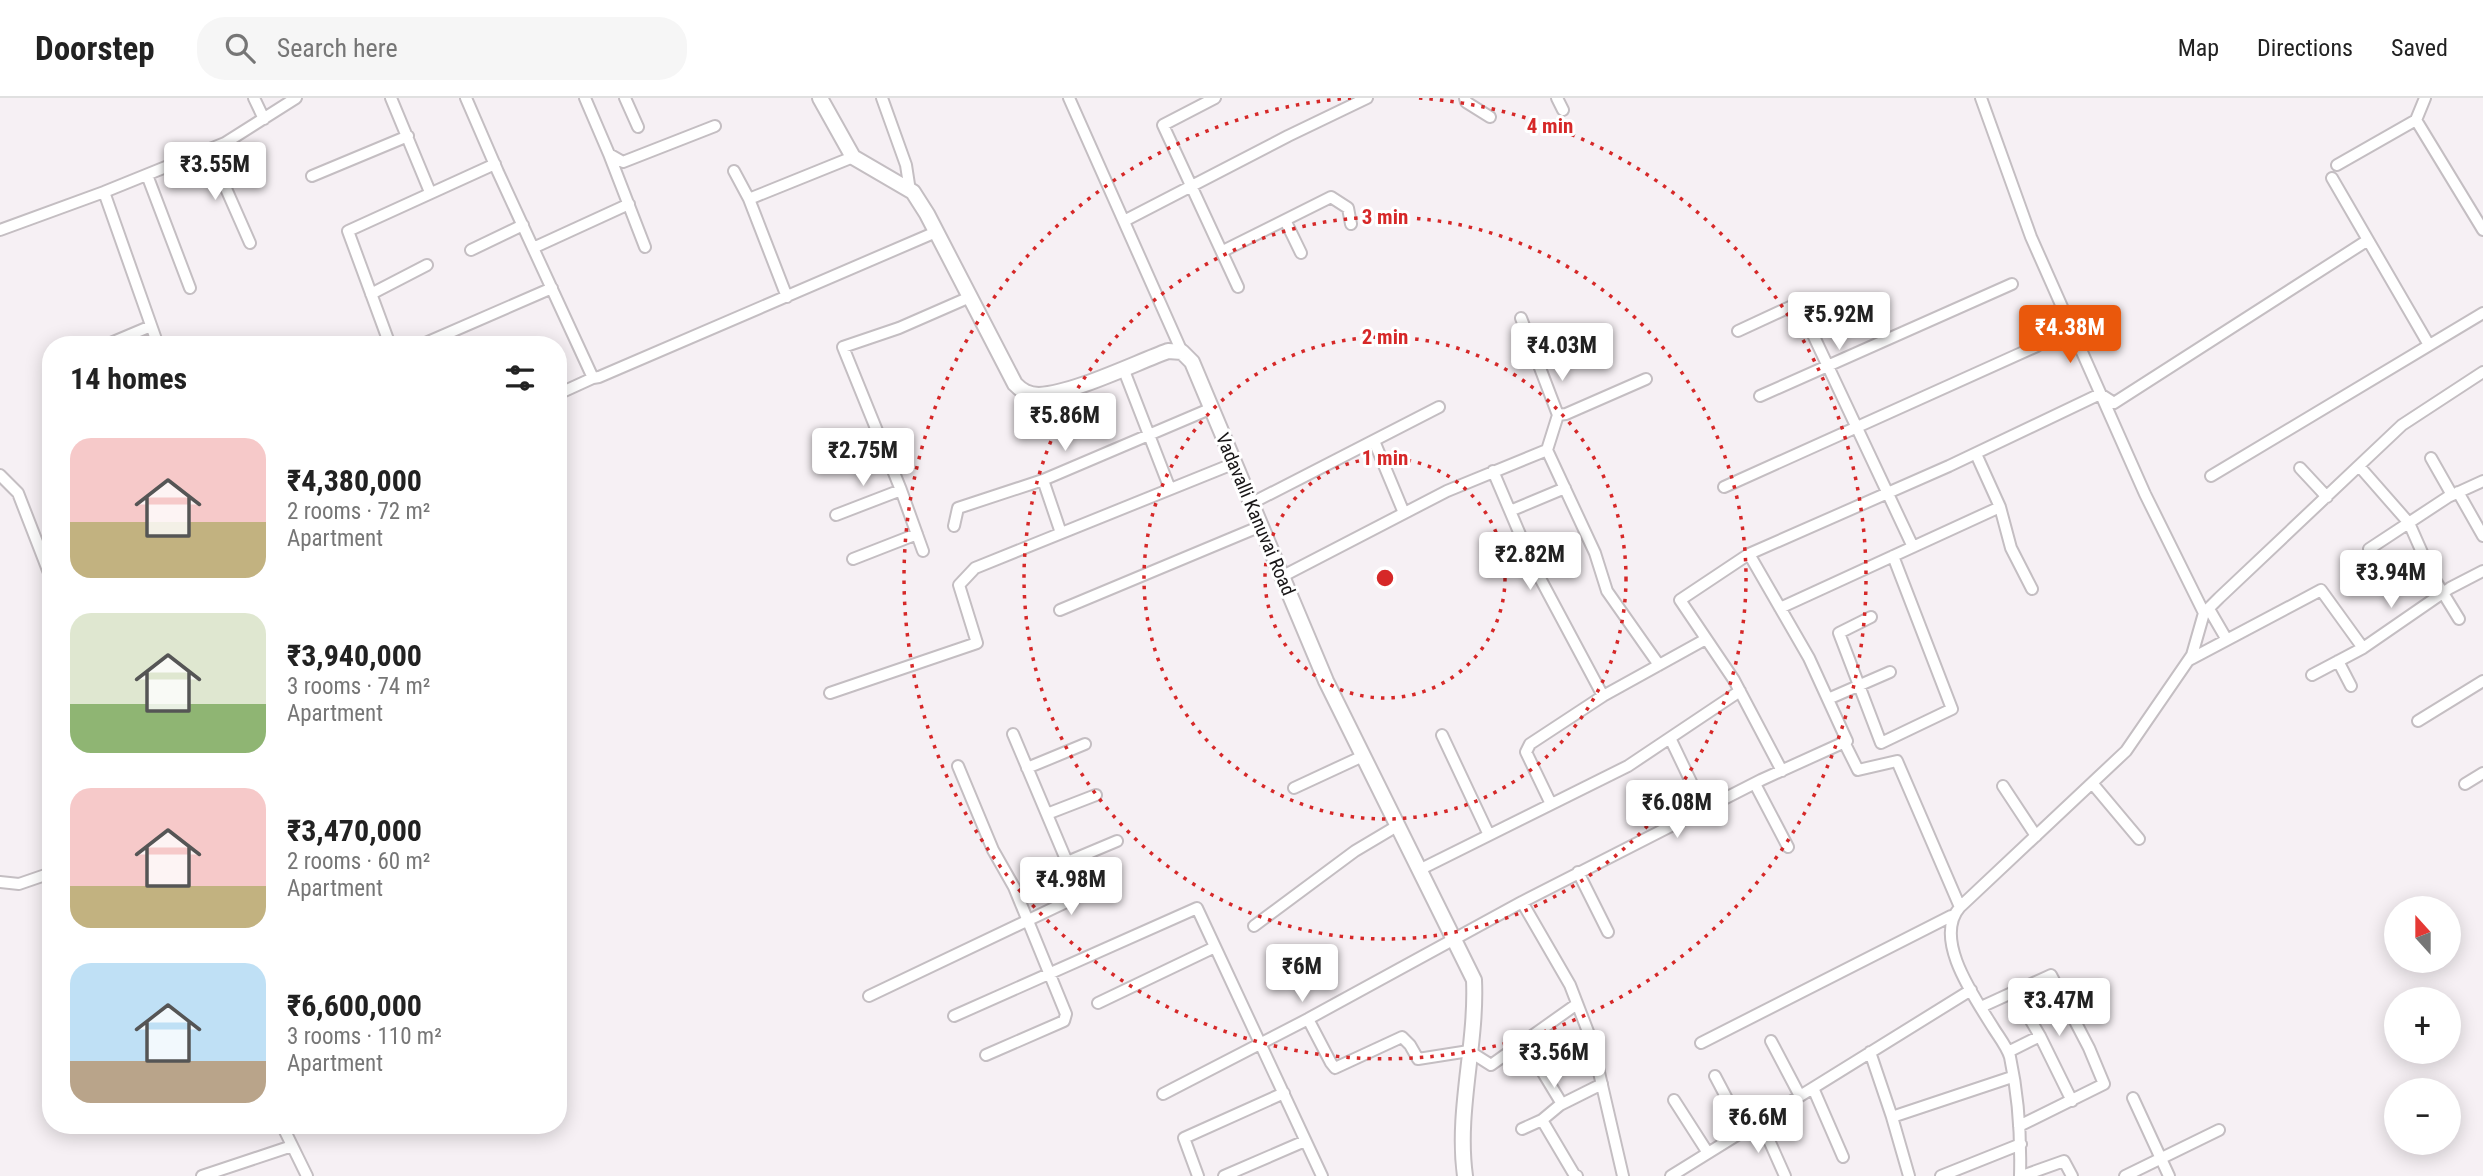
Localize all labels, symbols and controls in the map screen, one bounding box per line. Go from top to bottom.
search box [197,17,687,80]
text: Doorstep [35,29,155,68]
icon: search [221,29,259,67]
text: Search here [277,33,398,63]
text: Map [2178,34,2219,62]
text: Directions [2257,34,2353,62]
text: Saved [2391,34,2448,62]
text: 4 min [1527,114,1573,138]
pin: ₹3.55M [158,142,272,202]
text: ₹3.55M [180,151,250,178]
text: 3 min [1362,205,1408,229]
pin: ₹5.92M [1782,292,1896,352]
text: ₹5.92M [1804,301,1874,328]
pin: ₹4.38M [2013,306,2127,365]
text: ₹4.38M [2035,314,2105,341]
pin: ₹4.03M [1505,324,1619,383]
text: 2 min [1362,325,1408,349]
text: ₹4.03M [1527,332,1597,359]
icon: filters [501,359,539,397]
text: 14 homes [70,361,187,396]
pin: ₹5.86M [1008,394,1122,453]
text: ₹5.86M [1030,402,1100,429]
pin: ₹2.75M [806,428,920,488]
street label: Vadavalli Kanuvai Road [1211,430,1300,599]
text: ₹2.75M [828,437,898,464]
text: 1 min [1362,446,1408,470]
text: ₹4,380,000 [287,463,422,498]
icon: home [126,466,210,550]
text: 2 rooms · 72 m² [287,498,430,525]
text: Apartment [287,525,383,552]
pin: ₹2.82M [1473,532,1587,592]
text: ₹2.82M [1495,541,1565,568]
pin: ₹3.94M [2334,550,2448,610]
text: ₹3.94M [2356,559,2426,586]
centre of rings [1373,566,1397,590]
text: ₹3,940,000 [287,638,422,673]
icon: home [126,641,210,725]
text: 3 rooms · 74 m² [287,673,430,700]
text: Apartment [287,700,383,727]
pin: ₹6.08M [1620,780,1734,840]
text: ₹6.08M [1642,789,1712,816]
text: ₹3,470,000 [287,813,422,848]
icon: home [126,816,210,900]
text: 2 rooms · 60 m² [287,848,430,875]
pin: ₹4.98M [1014,858,1128,917]
text: ₹4.98M [1036,866,1106,893]
text: Apartment [287,875,383,902]
north arrow [2384,896,2460,973]
map controls [2384,896,2461,1155]
pin: ₹6M [1268,944,1336,1004]
text: ₹6M [1282,953,1322,980]
pin: ₹3.47M [2002,978,2116,1038]
text: ₹3.47M [2024,987,2094,1014]
button: + [2384,987,2461,1064]
text: ₹6,600,000 [287,988,422,1023]
icon: home [126,991,210,1075]
text: 3 rooms · 110 m² [287,1023,442,1050]
pin: ₹3.56M [1497,1030,1611,1090]
text: ₹3.56M [1519,1039,1589,1066]
text: Apartment [287,1050,383,1077]
button: − [2384,1078,2461,1155]
pin: ₹6.6M [1709,1096,1807,1155]
text: ₹6.6M [1729,1104,1787,1131]

